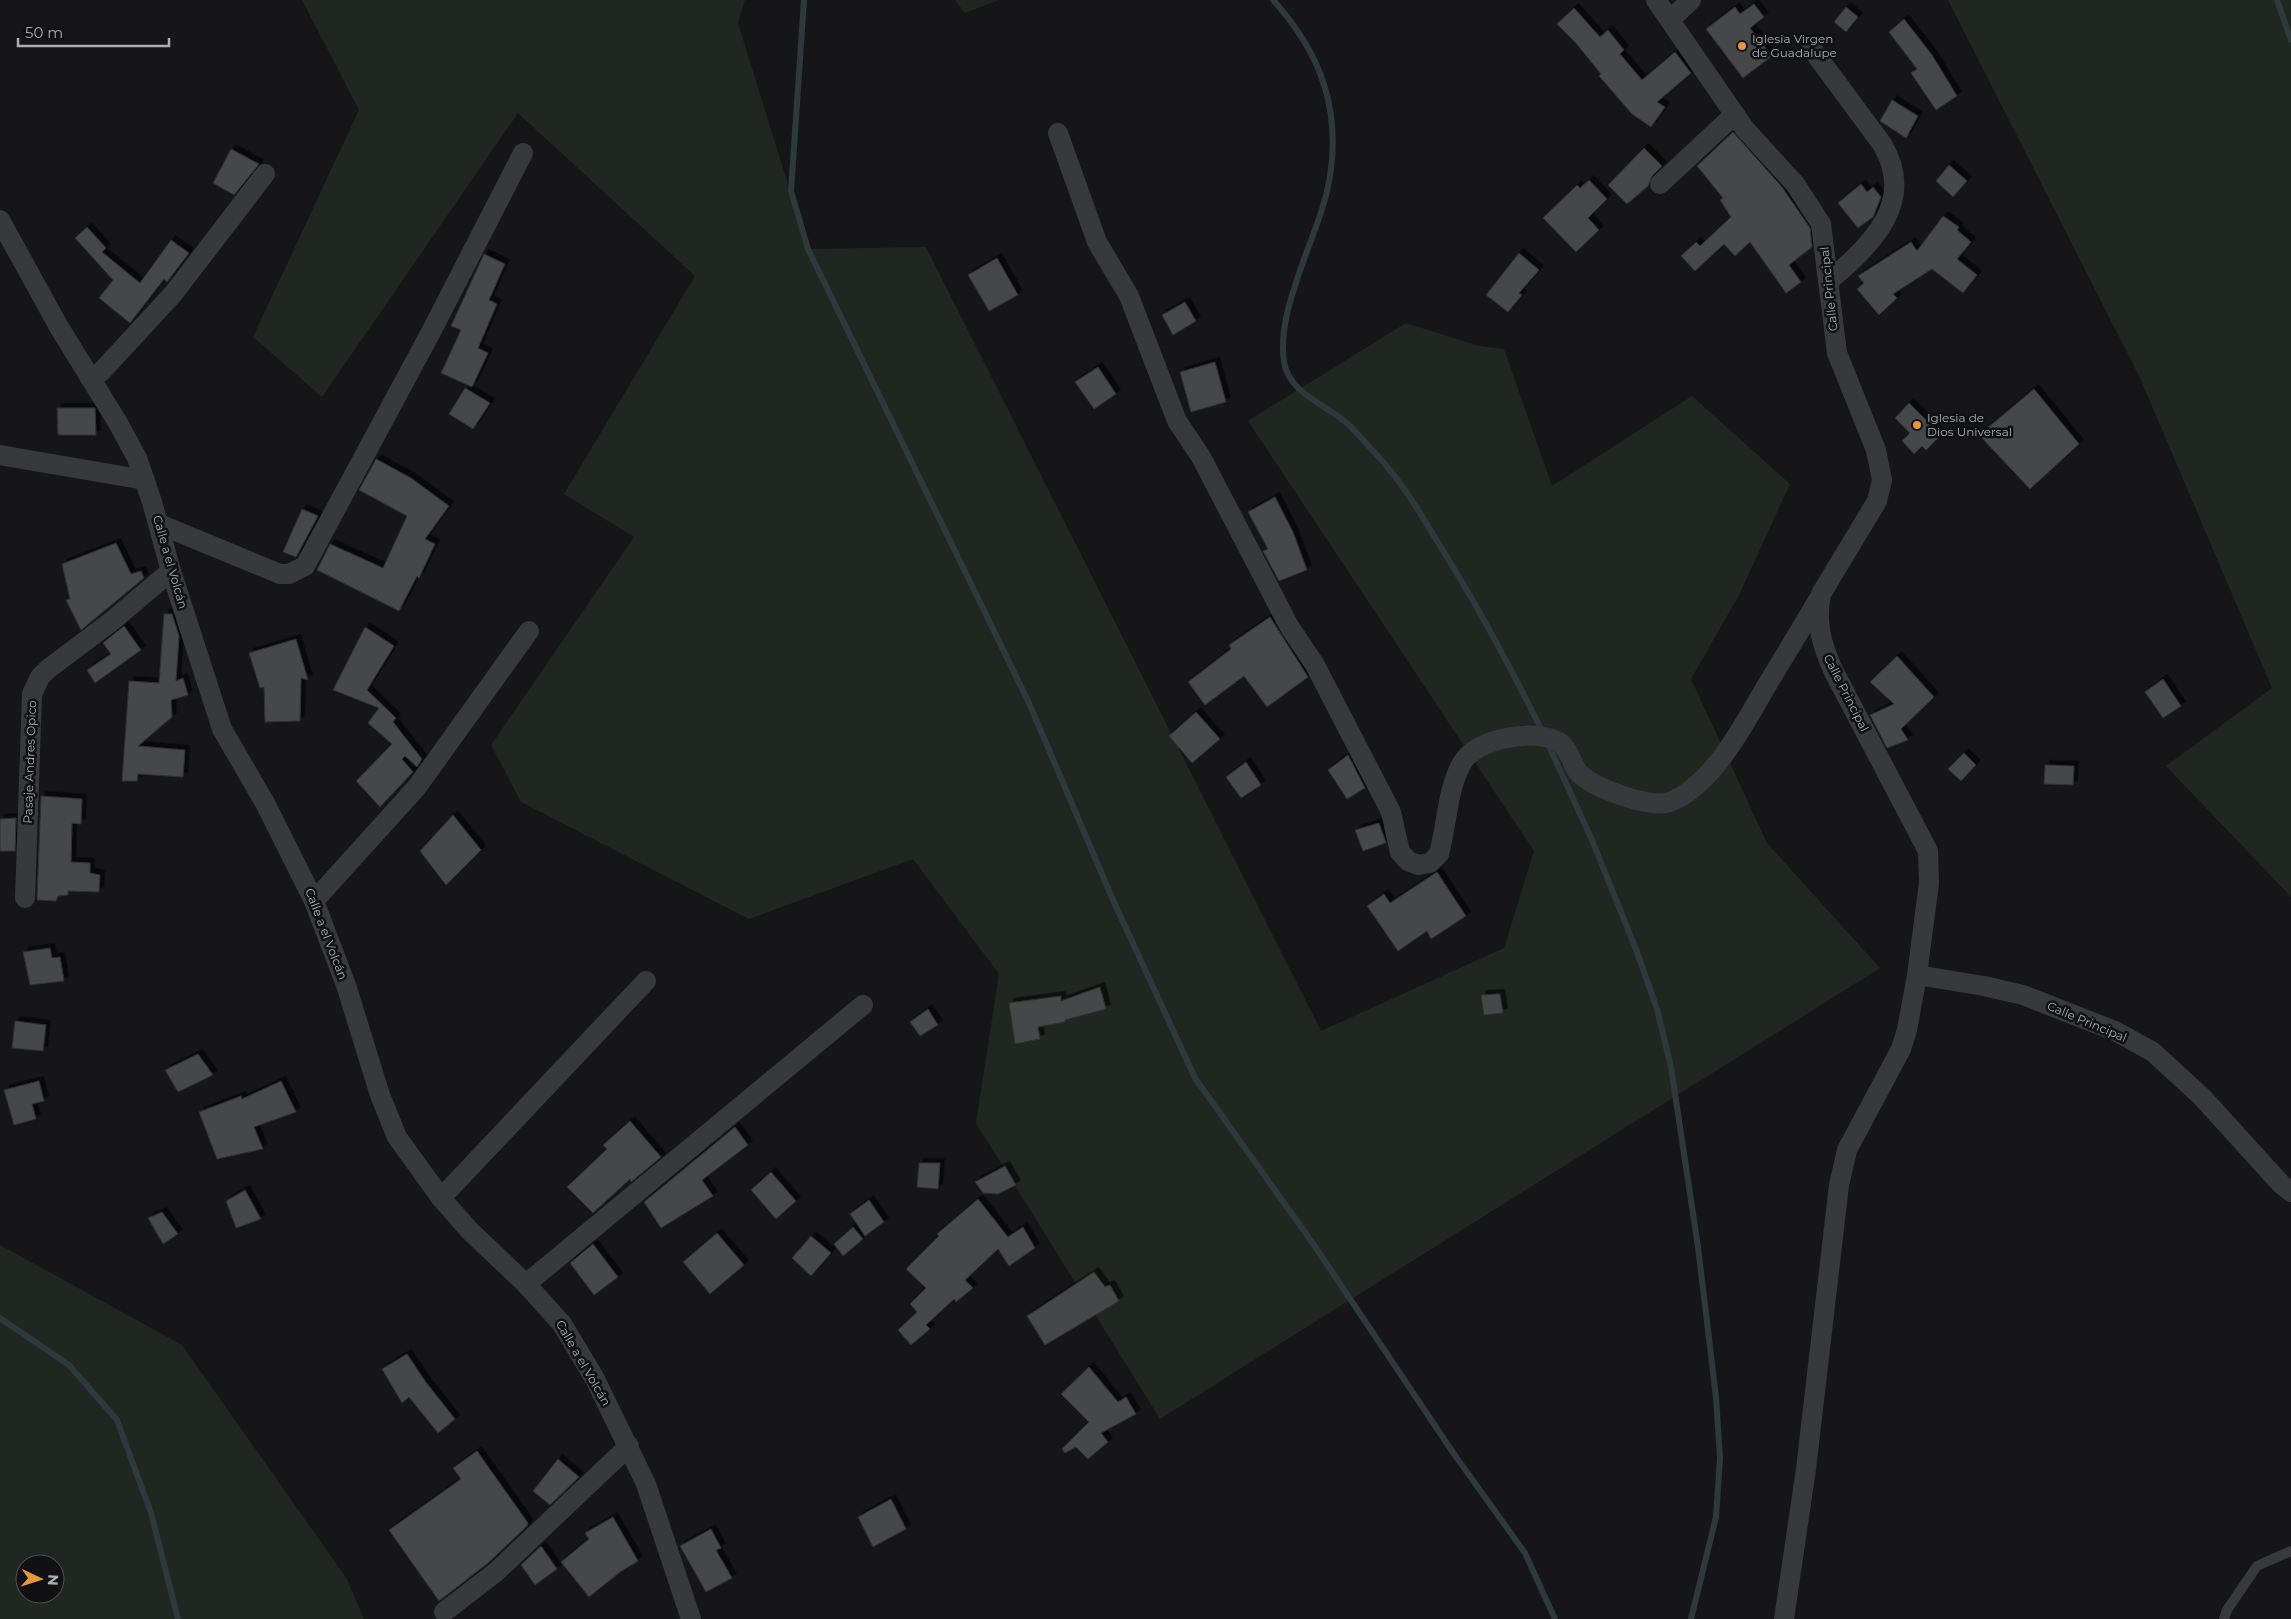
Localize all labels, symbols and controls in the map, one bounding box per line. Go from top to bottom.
scale bar [18,15,169,47]
text: 50 m [25,23,63,42]
place label: Iglesia Virgen de Guadalupe [1752,31,1837,60]
marker: Iglesia Virgen de Guadalupe [1736,40,1748,52]
street label: Calle Principal [1817,246,1840,332]
place label: Iglesia de Dios Universal [1927,410,2012,439]
marker: Iglesia de Dios Universal [1911,419,1923,431]
street label: Calle a el Volcán [150,513,191,610]
street label: Calle Principal [1820,651,1872,734]
street label: Pasaje Andres Opico [20,700,39,824]
street label: Calle a el Volcán [302,886,351,982]
street label: Calle Principal [2045,998,2129,1045]
street label: Calle a el Volcán [553,1317,614,1408]
north arrow [15,1554,65,1604]
text: N [44,1574,62,1586]

